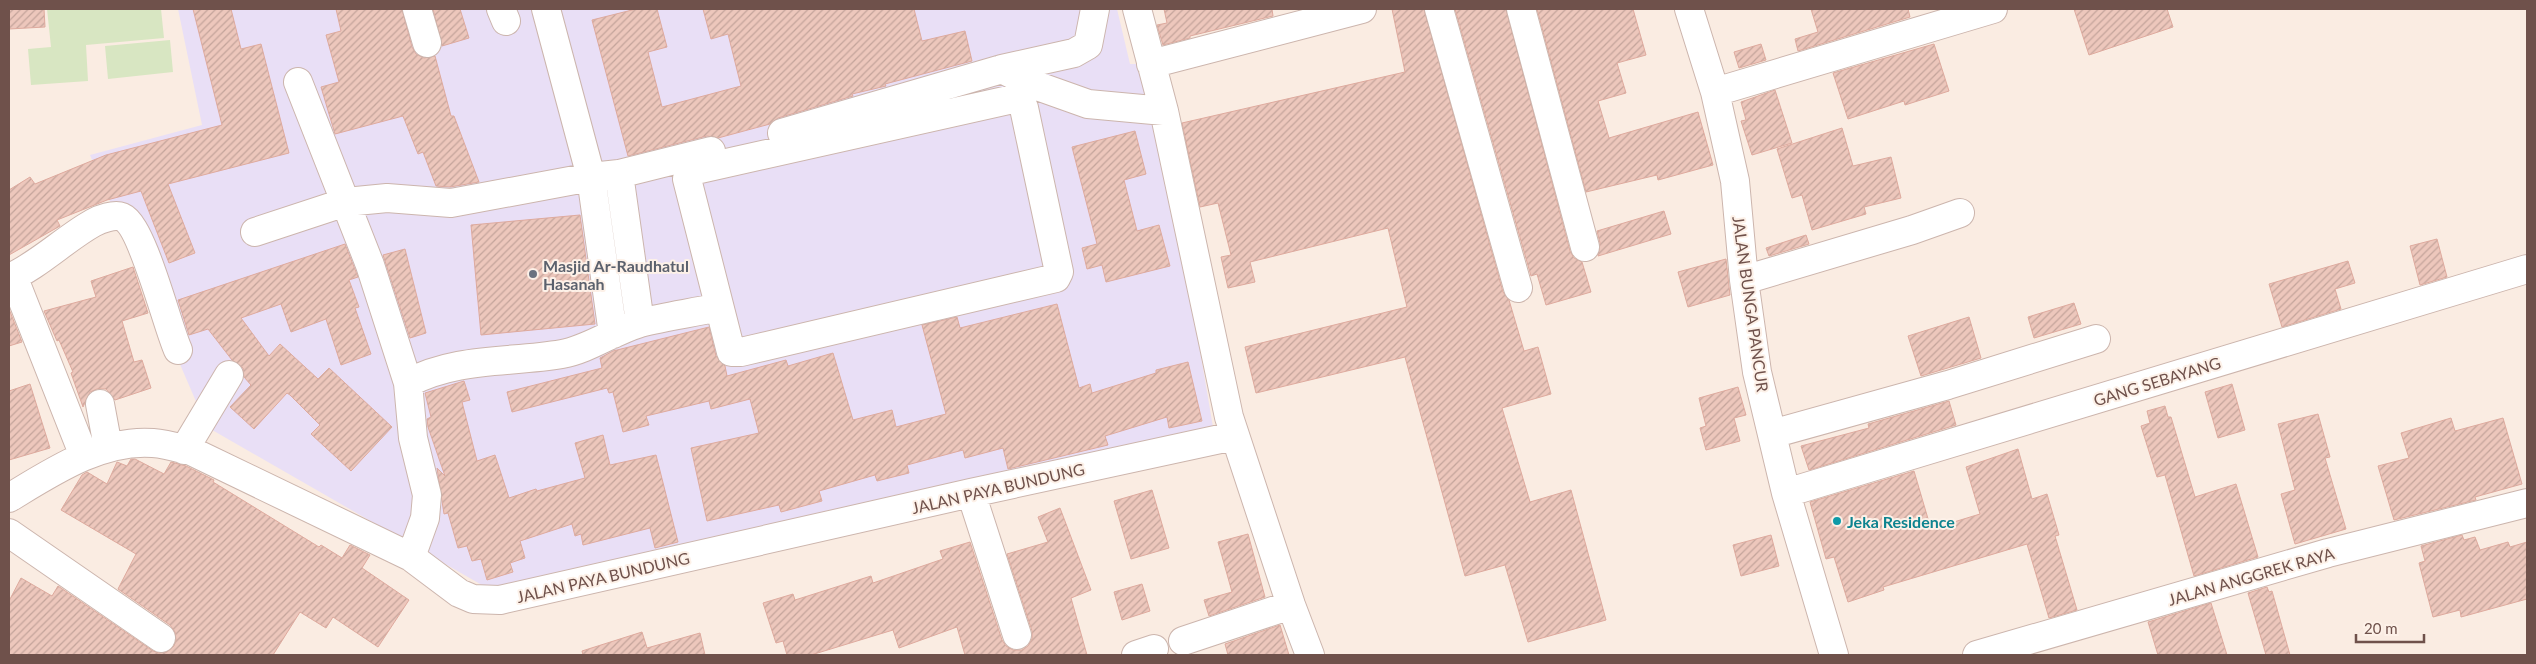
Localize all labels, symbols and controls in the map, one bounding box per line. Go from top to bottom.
street label: JALAN BUNGA PANCUR [1729,215,1773,393]
place label: Masjid Ar-Raudhatul Hasanah [543,256,689,293]
marker: Masjid Ar-Raudhatul Hasanah [527,268,539,280]
street label: GANG SEBAYANG [2091,353,2223,409]
street label: JALAN PAYA BUNDUNG [910,459,1086,517]
place label: Jeka Residence [1847,512,1955,531]
marker: Jeka Residence [1831,515,1843,527]
street label: JALAN ANGGREK RAYA [2166,543,2336,609]
street label: JALAN PAYA BUNDUNG [515,548,691,606]
scale bar [2356,612,2424,644]
text: 20 m [2364,619,2398,637]

